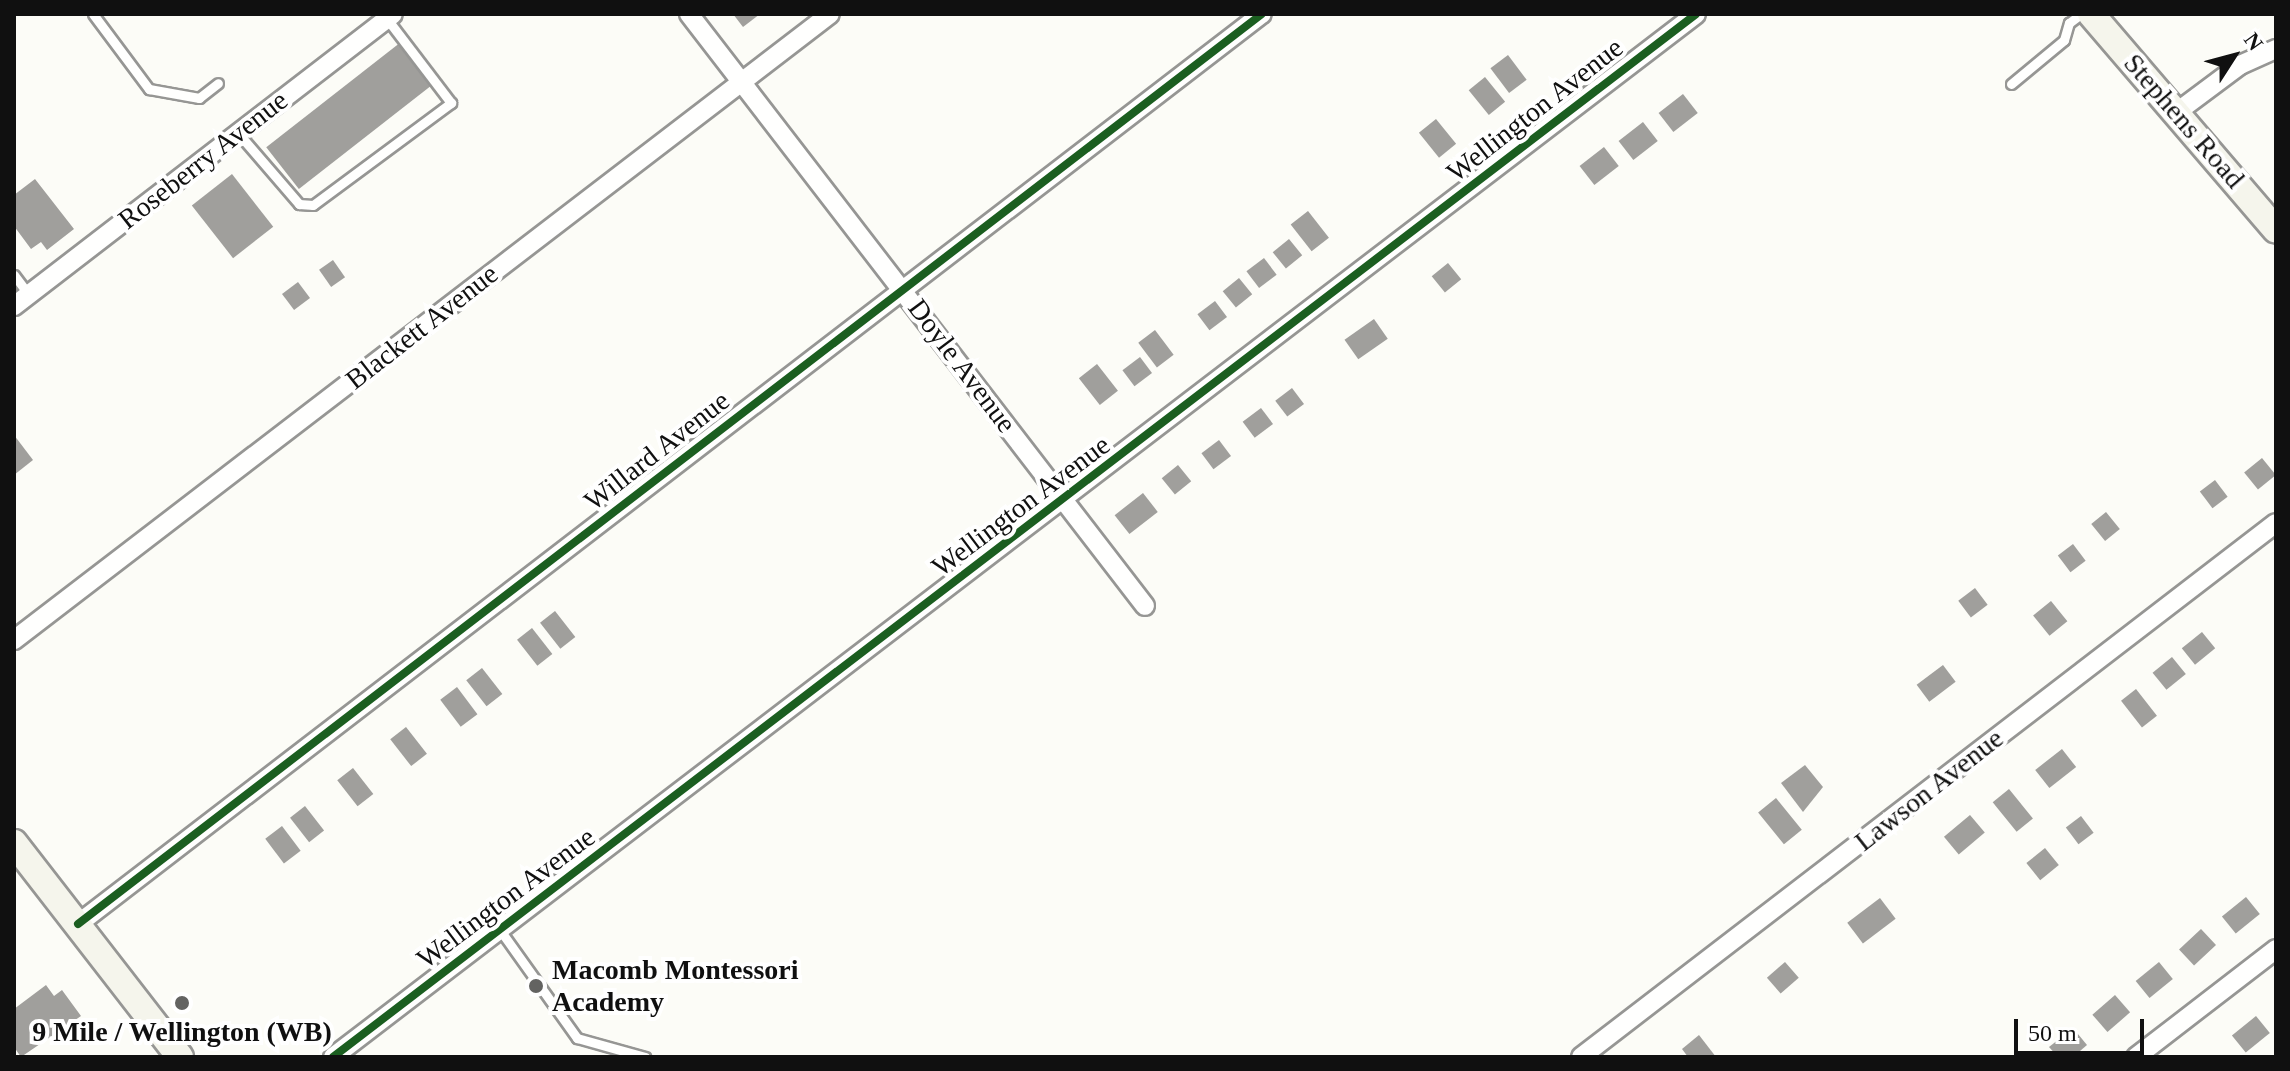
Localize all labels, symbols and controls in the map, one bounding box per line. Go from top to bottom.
north arrow [2194,16,2274,96]
text: N [2239,28,2269,55]
street label: Wellington Avenue [1440,30,1630,190]
street label: Stephens Road [2116,47,2252,195]
street label: Roseberry Avenue [111,83,295,237]
street label: Blackett Avenue [339,257,505,397]
street label: Doyle Avenue [900,292,1024,440]
street label: Willard Avenue [577,383,737,519]
street label: Wellington Avenue [925,428,1117,584]
street label: Lawson Avenue [1847,721,2011,859]
street label: Wellington Avenue [410,820,602,976]
place label: Macomb Montessori Academy [552,953,799,1019]
marker: Macomb Montessori Academy [527,977,545,995]
marker: 9 Mile / Wellington (WB) [173,994,191,1012]
scale bar [2018,1003,2148,1053]
place label: 9 Mile / Wellington (WB) [32,1015,332,1049]
text: 50 m [2028,1020,2077,1046]

